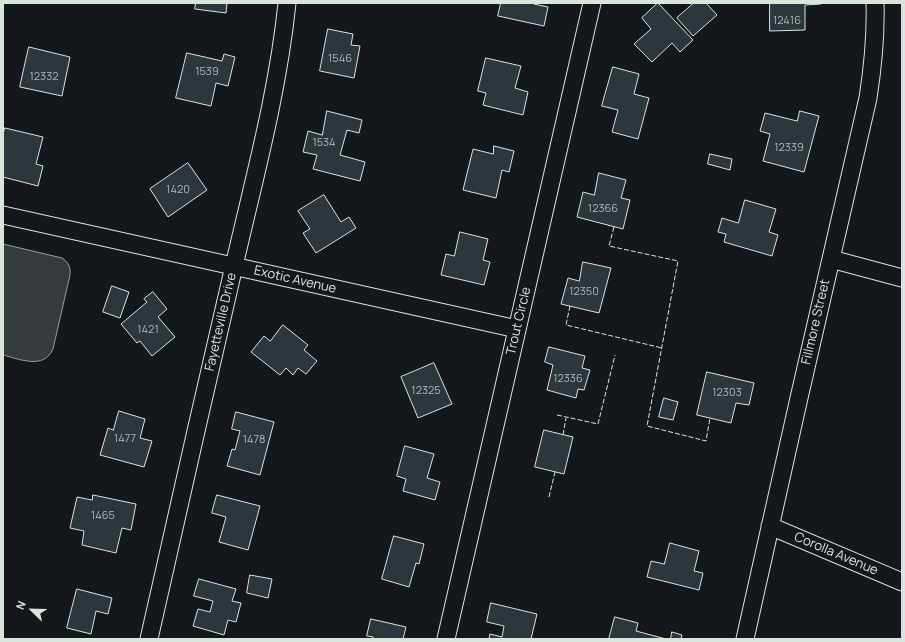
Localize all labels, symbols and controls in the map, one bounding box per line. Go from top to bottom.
house number: 12416 [773,14,801,28]
house number: 1546 [328,52,352,66]
house number: 1539 [195,65,219,79]
house number: 12332 [30,70,58,84]
house number: 1534 [312,136,336,150]
house number: 12339 [774,141,804,155]
house number: 1420 [166,183,190,197]
house number: 12366 [588,202,618,216]
street label: Exotic Avenue [252,263,338,297]
street label: Fayetteville Drive [202,271,240,373]
street label: Fillmore Street [799,278,833,366]
street label: Trout Circle [504,285,534,357]
house number: 12350 [569,285,599,299]
house number: 1421 [137,323,159,337]
house number: 12336 [553,372,583,386]
house number: 12325 [411,384,441,398]
house number: 12303 [712,386,742,400]
house number: 1477 [114,432,136,446]
house number: 1478 [243,433,265,447]
house number: 1465 [91,509,115,523]
street label: Corolla Avenue [792,529,880,579]
north arrow [12,590,52,630]
text: N [12,599,29,612]

